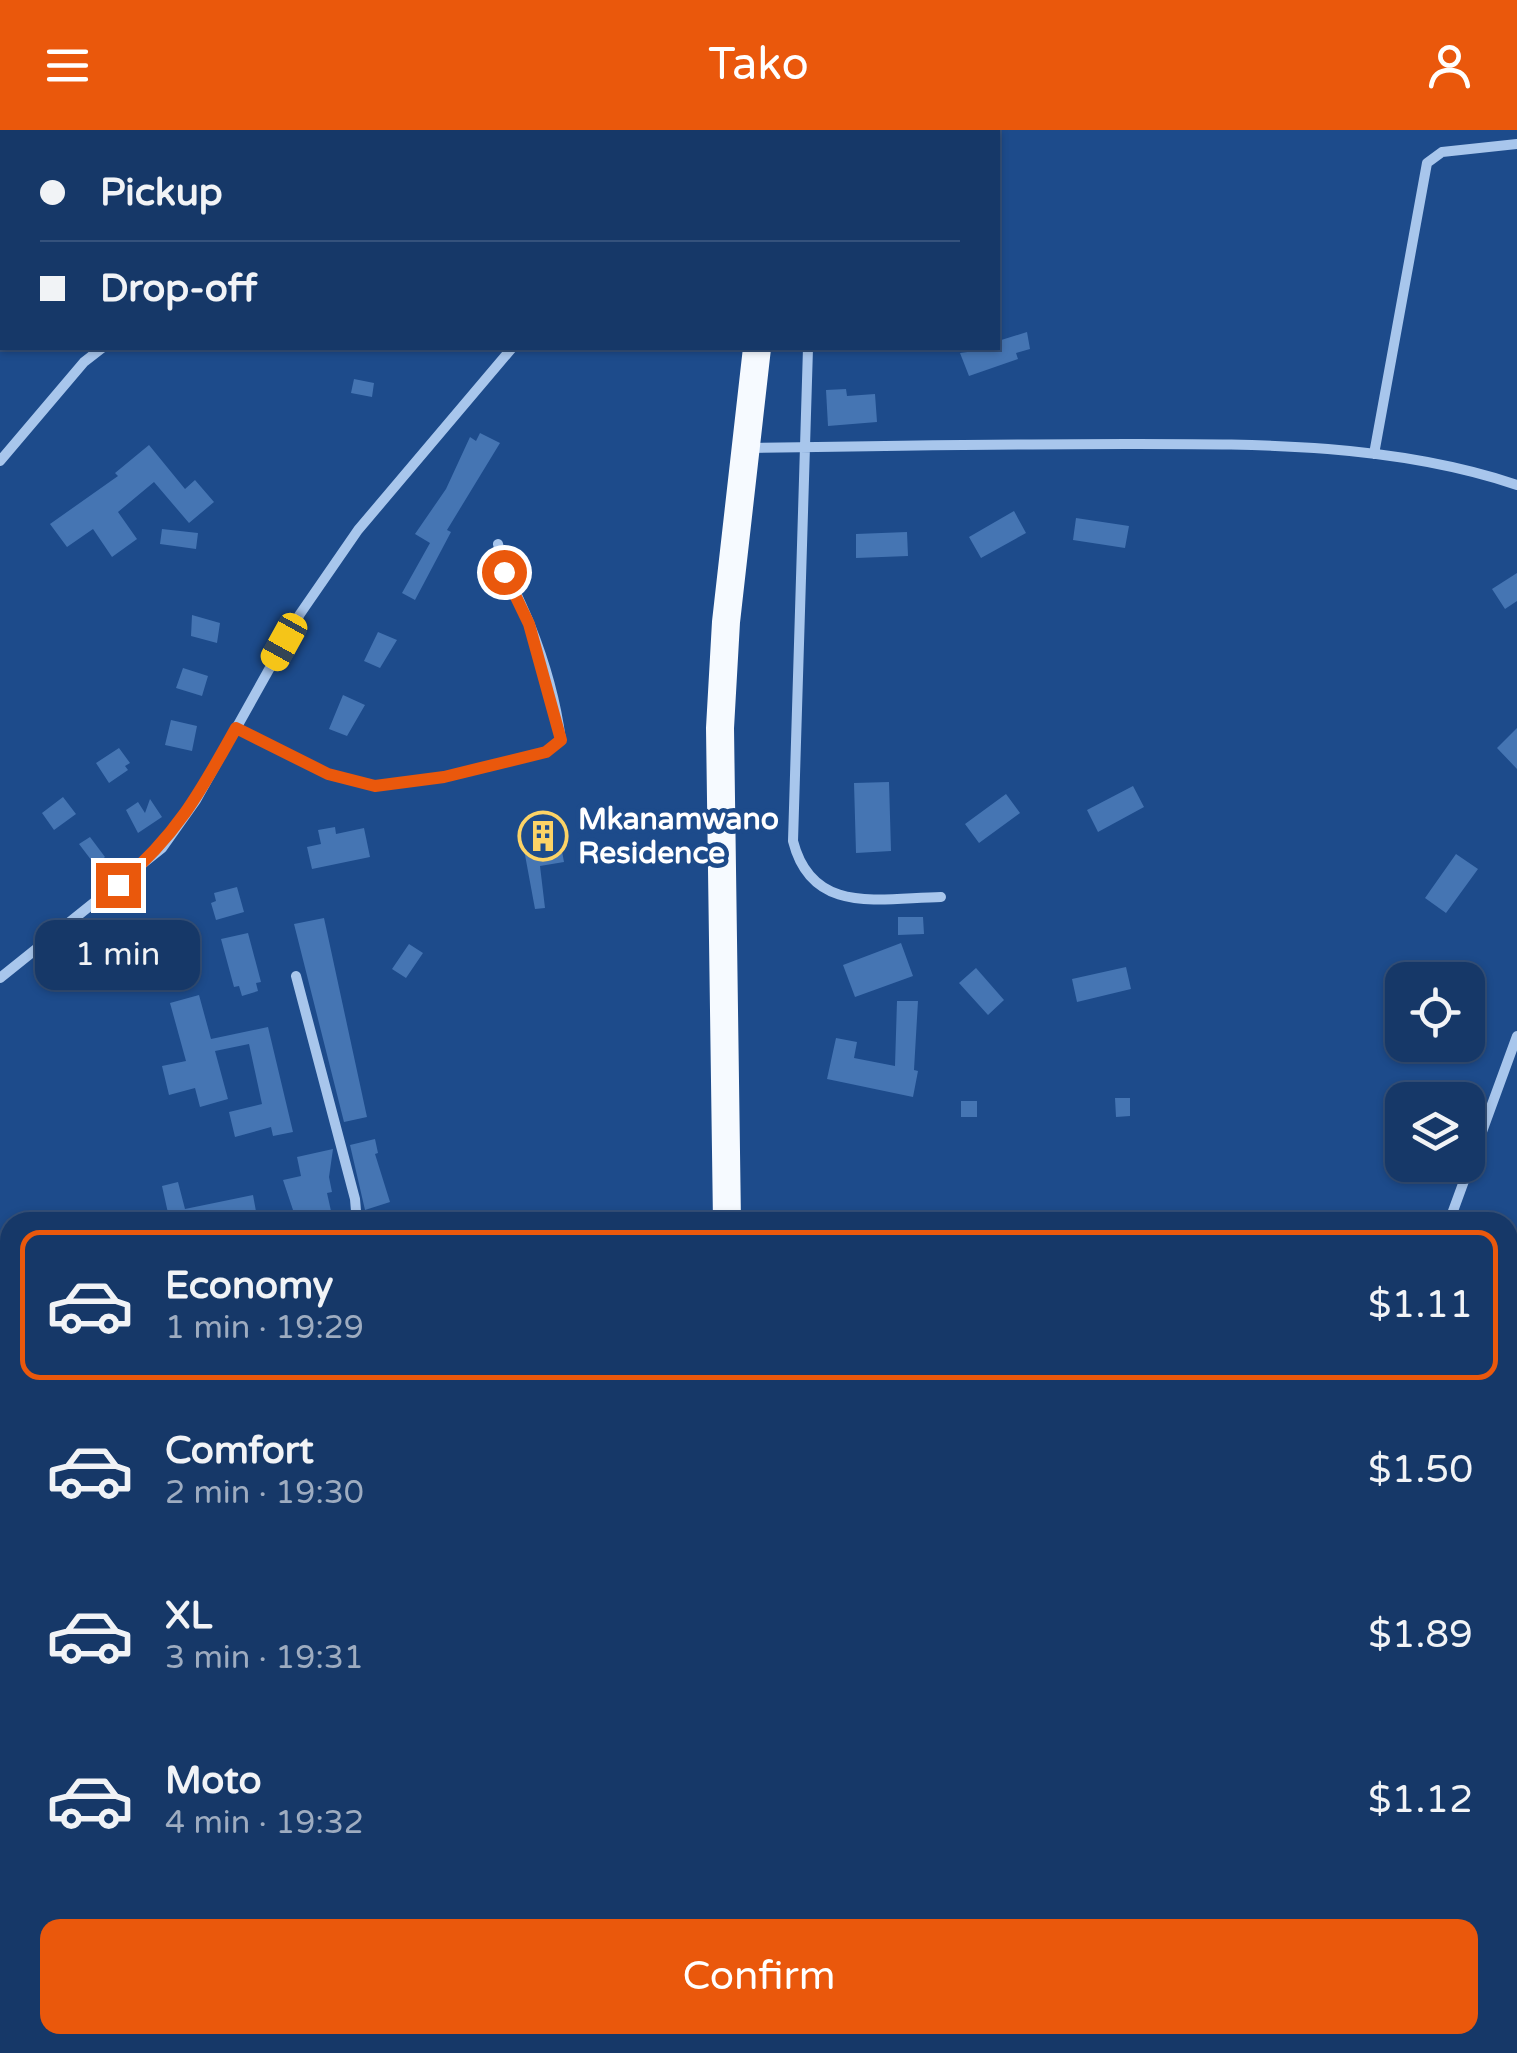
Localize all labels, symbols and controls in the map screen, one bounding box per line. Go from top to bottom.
icon: menu [40,38,95,93]
text: Tako [708,38,809,92]
icon: person [1422,38,1477,93]
text: Pickup [100,170,223,216]
text: Drop-off [100,266,257,312]
route start [482,550,527,595]
car [256,608,312,676]
place label: Mkanamwano Residence [578,801,779,872]
building icon: Mkanamwano Residence [517,810,569,862]
route end [96,863,141,908]
callout: 1 min [36,920,200,990]
text: 1 min [75,936,160,974]
map controls [1385,962,1485,1182]
button: locate [1385,962,1485,1062]
button: layers [1385,1082,1485,1182]
icon: car [45,1260,135,1350]
text: Economy [165,1263,333,1309]
text: $1.11 [1368,1282,1473,1328]
text: 1 min · 19:29 [165,1309,364,1347]
icon: car [45,1425,135,1515]
text: Comfort [165,1428,314,1474]
text: $1.50 [1368,1447,1473,1493]
text: 2 min · 19:30 [165,1474,364,1512]
icon: car [45,1590,135,1680]
text: XL [165,1593,212,1639]
text: $1.89 [1368,1612,1473,1658]
text: 3 min · 19:31 [165,1639,364,1677]
icon: car [45,1755,135,1845]
text: Moto [165,1758,261,1804]
text: $1.12 [1368,1777,1473,1823]
text: 4 min · 19:32 [165,1804,364,1842]
button: Confirm [40,1919,1478,2034]

